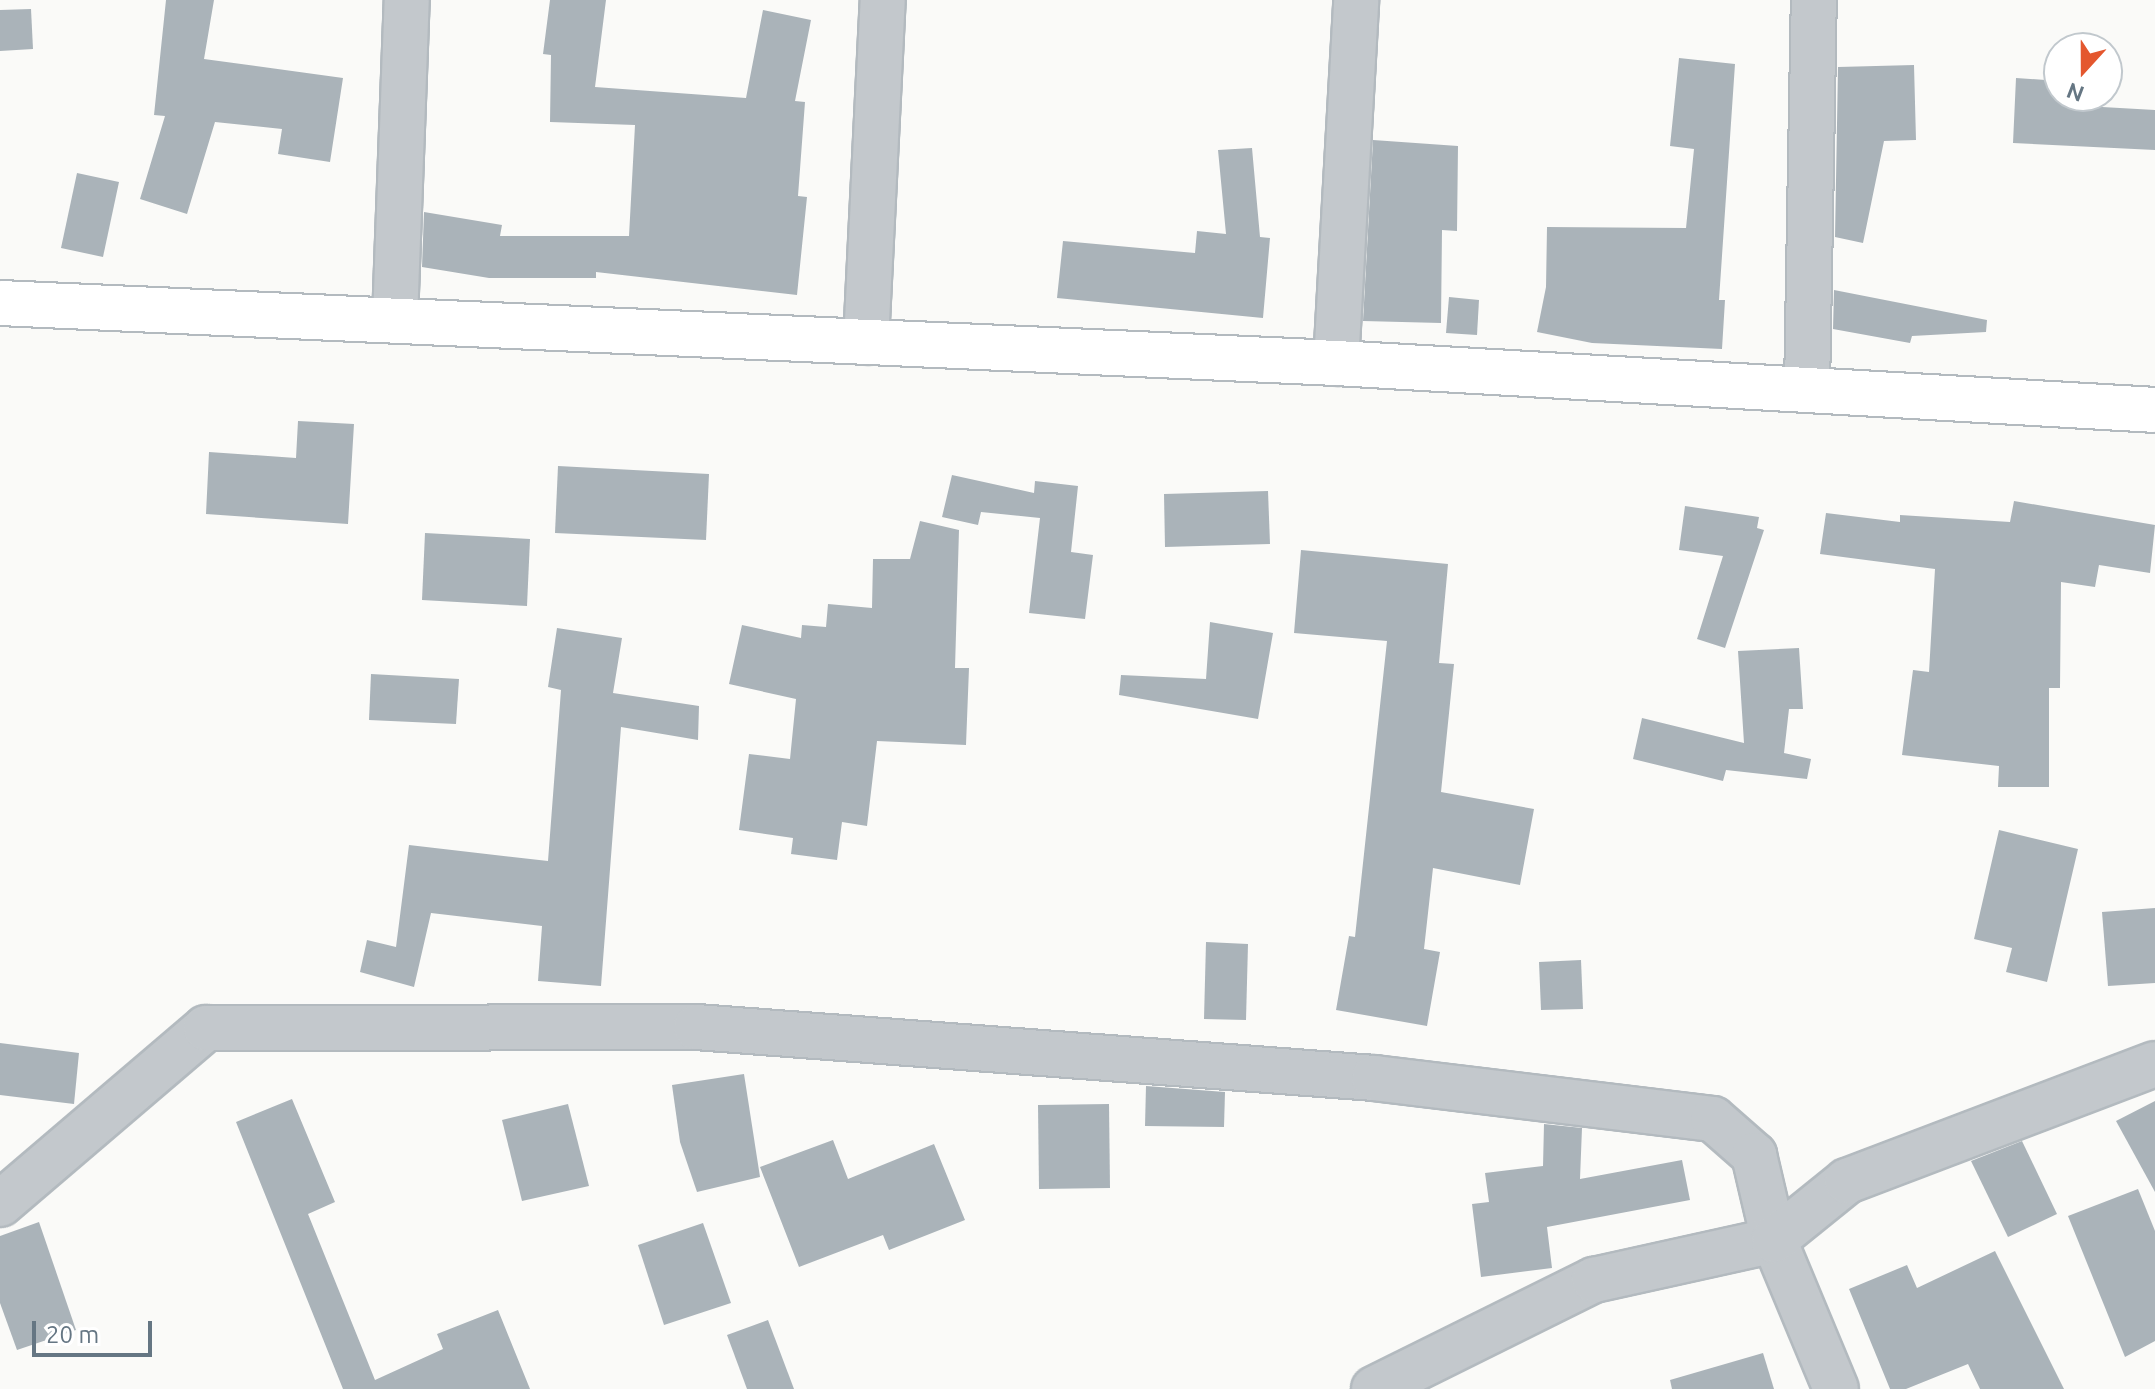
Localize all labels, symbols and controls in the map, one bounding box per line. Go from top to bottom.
north arrow [2043,32,2123,112]
text: N [2063,78,2087,108]
scale bar [36,1305,156,1355]
text: 20 m [46,1321,99,1348]

